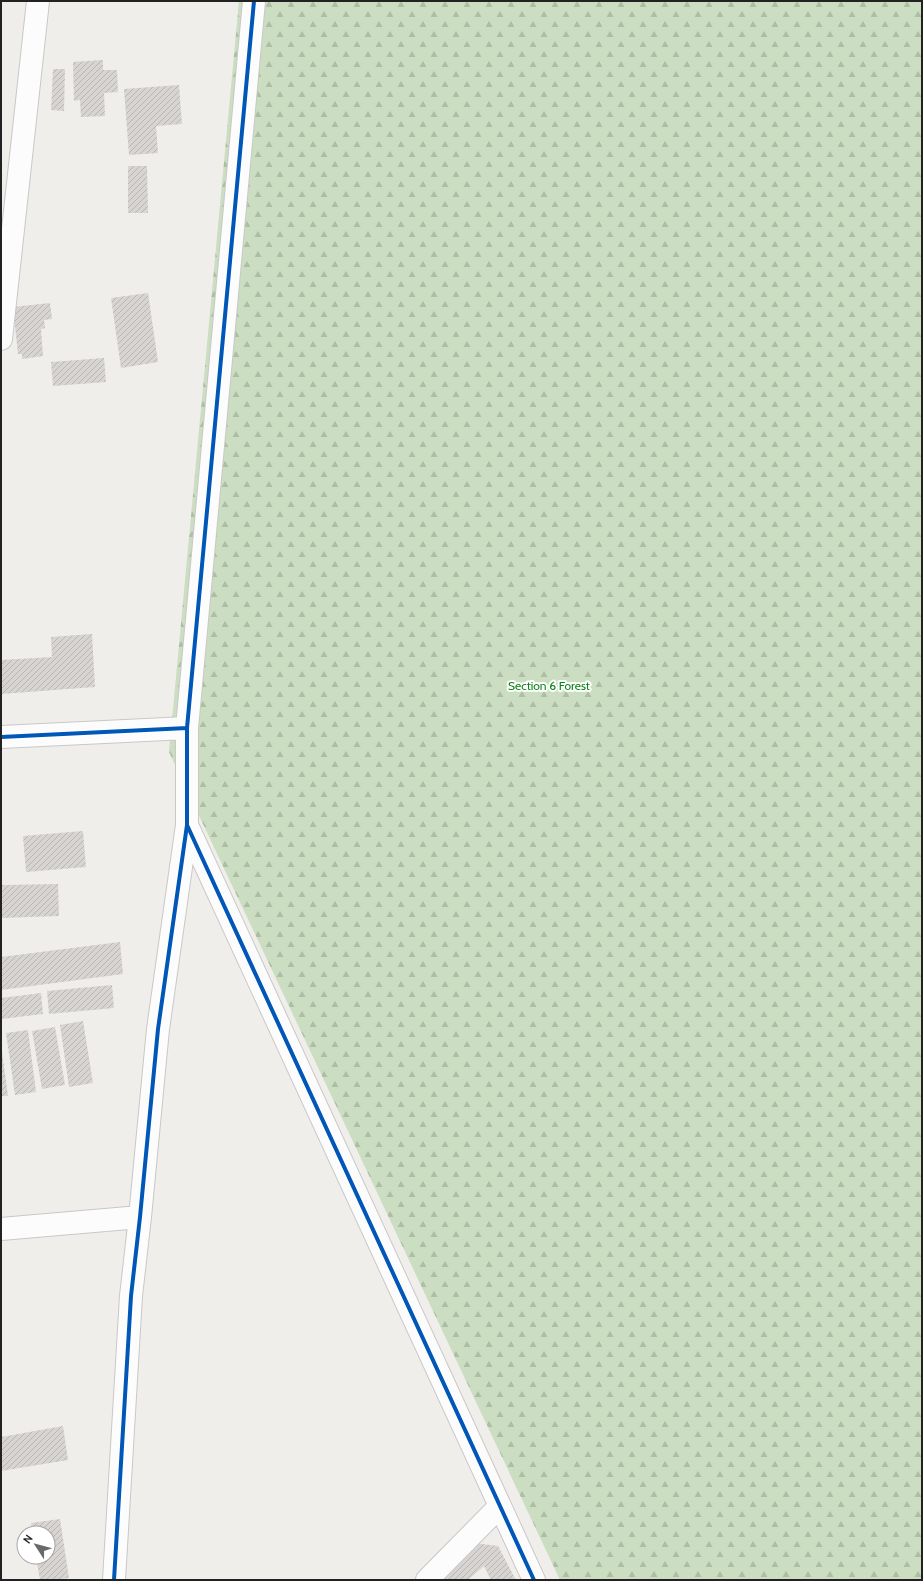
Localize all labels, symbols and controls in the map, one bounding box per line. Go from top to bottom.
park label: Section 6 Forest [508,678,590,693]
north arrow [16,1525,56,1565]
text: N [20,1532,36,1546]

